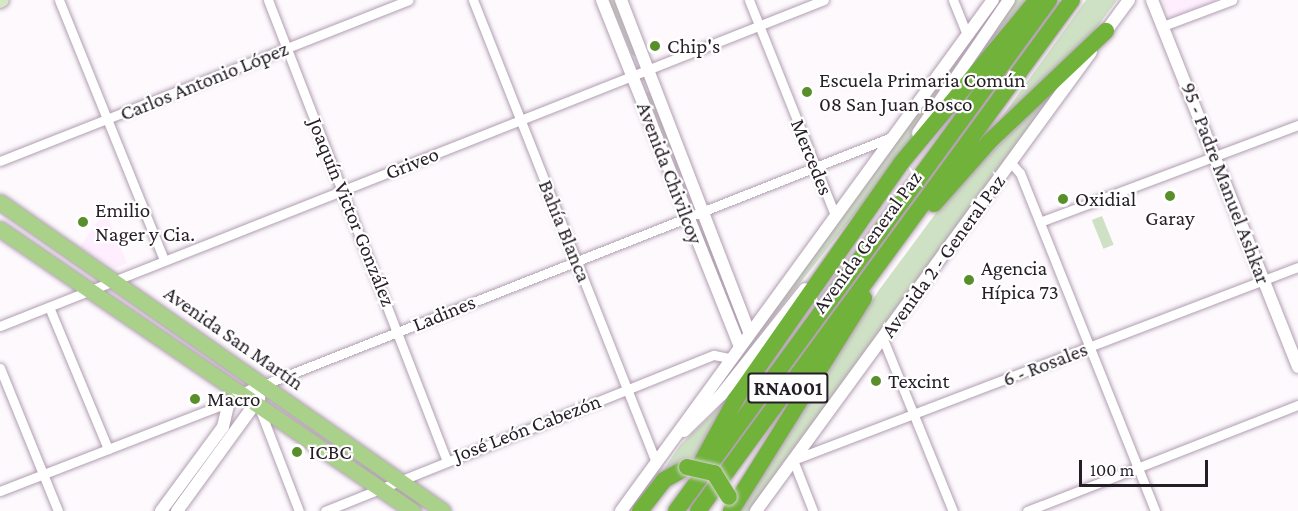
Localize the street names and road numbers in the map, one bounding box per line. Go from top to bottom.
street label: Carlos Antonio López [116,36,292,126]
street label: 95 - Padre Manuel Ashkar [1176,79,1276,287]
street label: Avenida Chivilcoy [631,98,709,248]
street label: Joaquín Victor González [303,114,401,310]
street label: Mercedes [785,115,839,199]
street label: Griveo [382,141,442,185]
street label: Avenida General Paz [807,166,927,318]
street label: Avenida 2 - General Paz [875,170,1011,342]
street label: Bahía Blanca [533,176,597,286]
street label: Avenida San Martín [159,280,309,396]
street label: Ladines [409,289,479,337]
street label: 6 - Rosales [999,336,1091,392]
road number: RNA001 [746,371,830,405]
street label: José León Cabezón [450,388,604,468]

